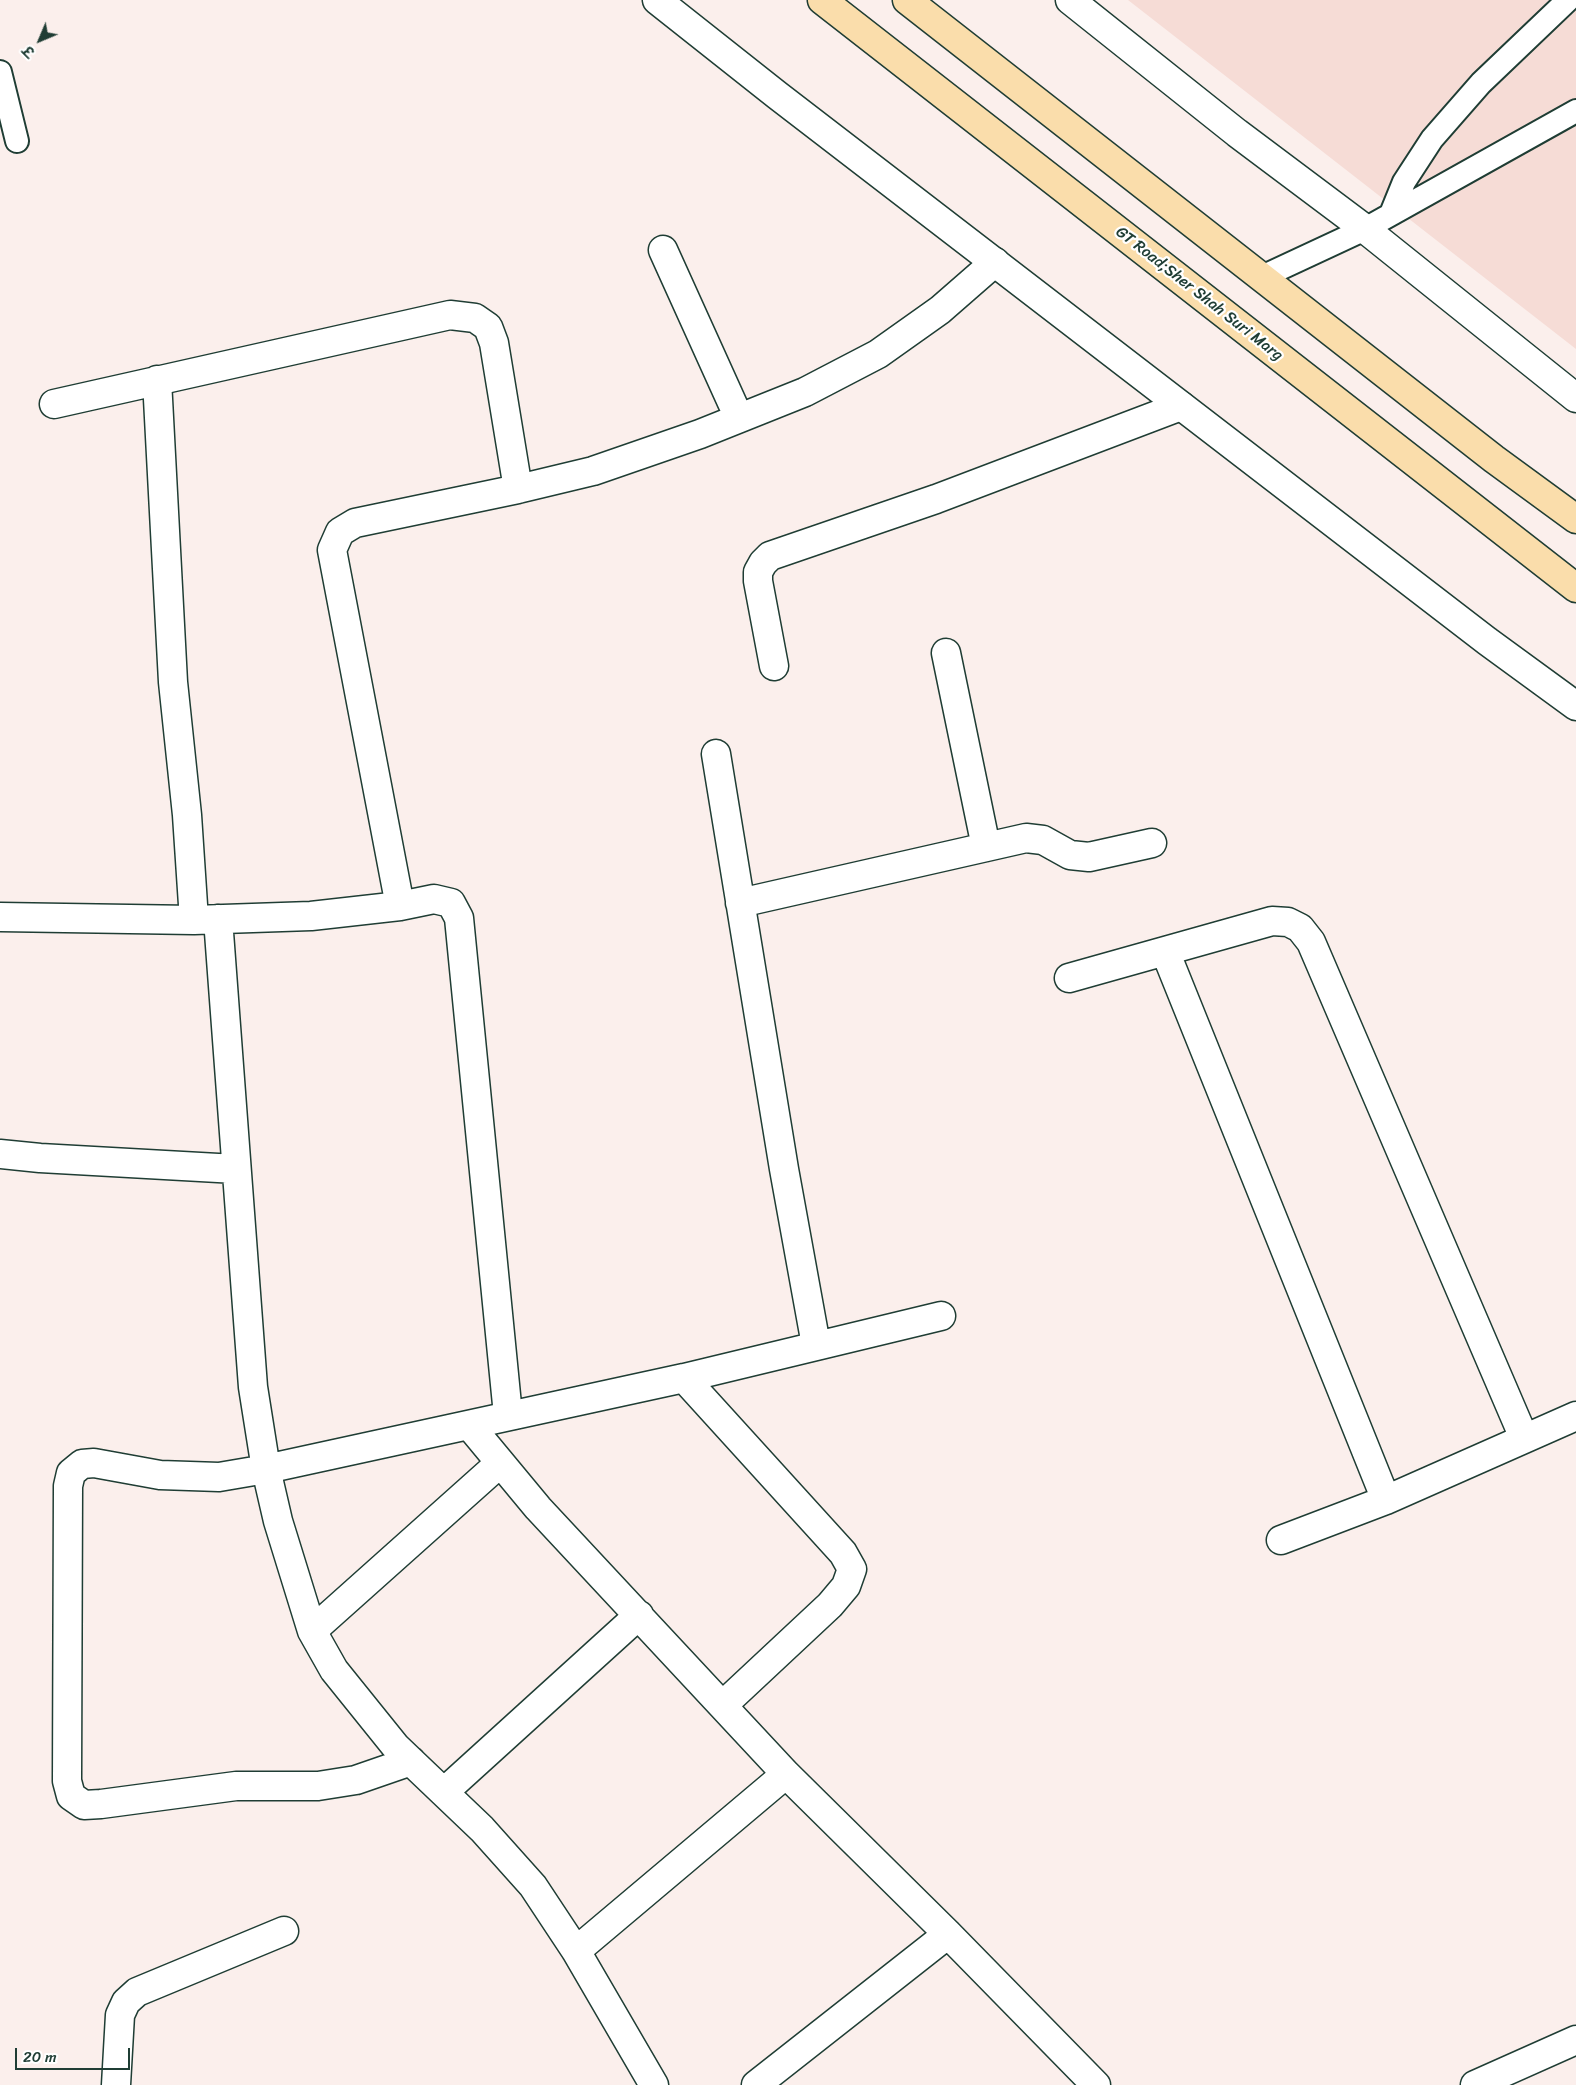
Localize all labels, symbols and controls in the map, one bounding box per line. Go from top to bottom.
north arrow [15,15,65,65]
text: उ [17,39,41,63]
street label: GT Road;Sher Shah Suri Marg [1111,223,1287,365]
scale bar [18,2038,132,2070]
text: 20 m [23,2044,57,2070]

